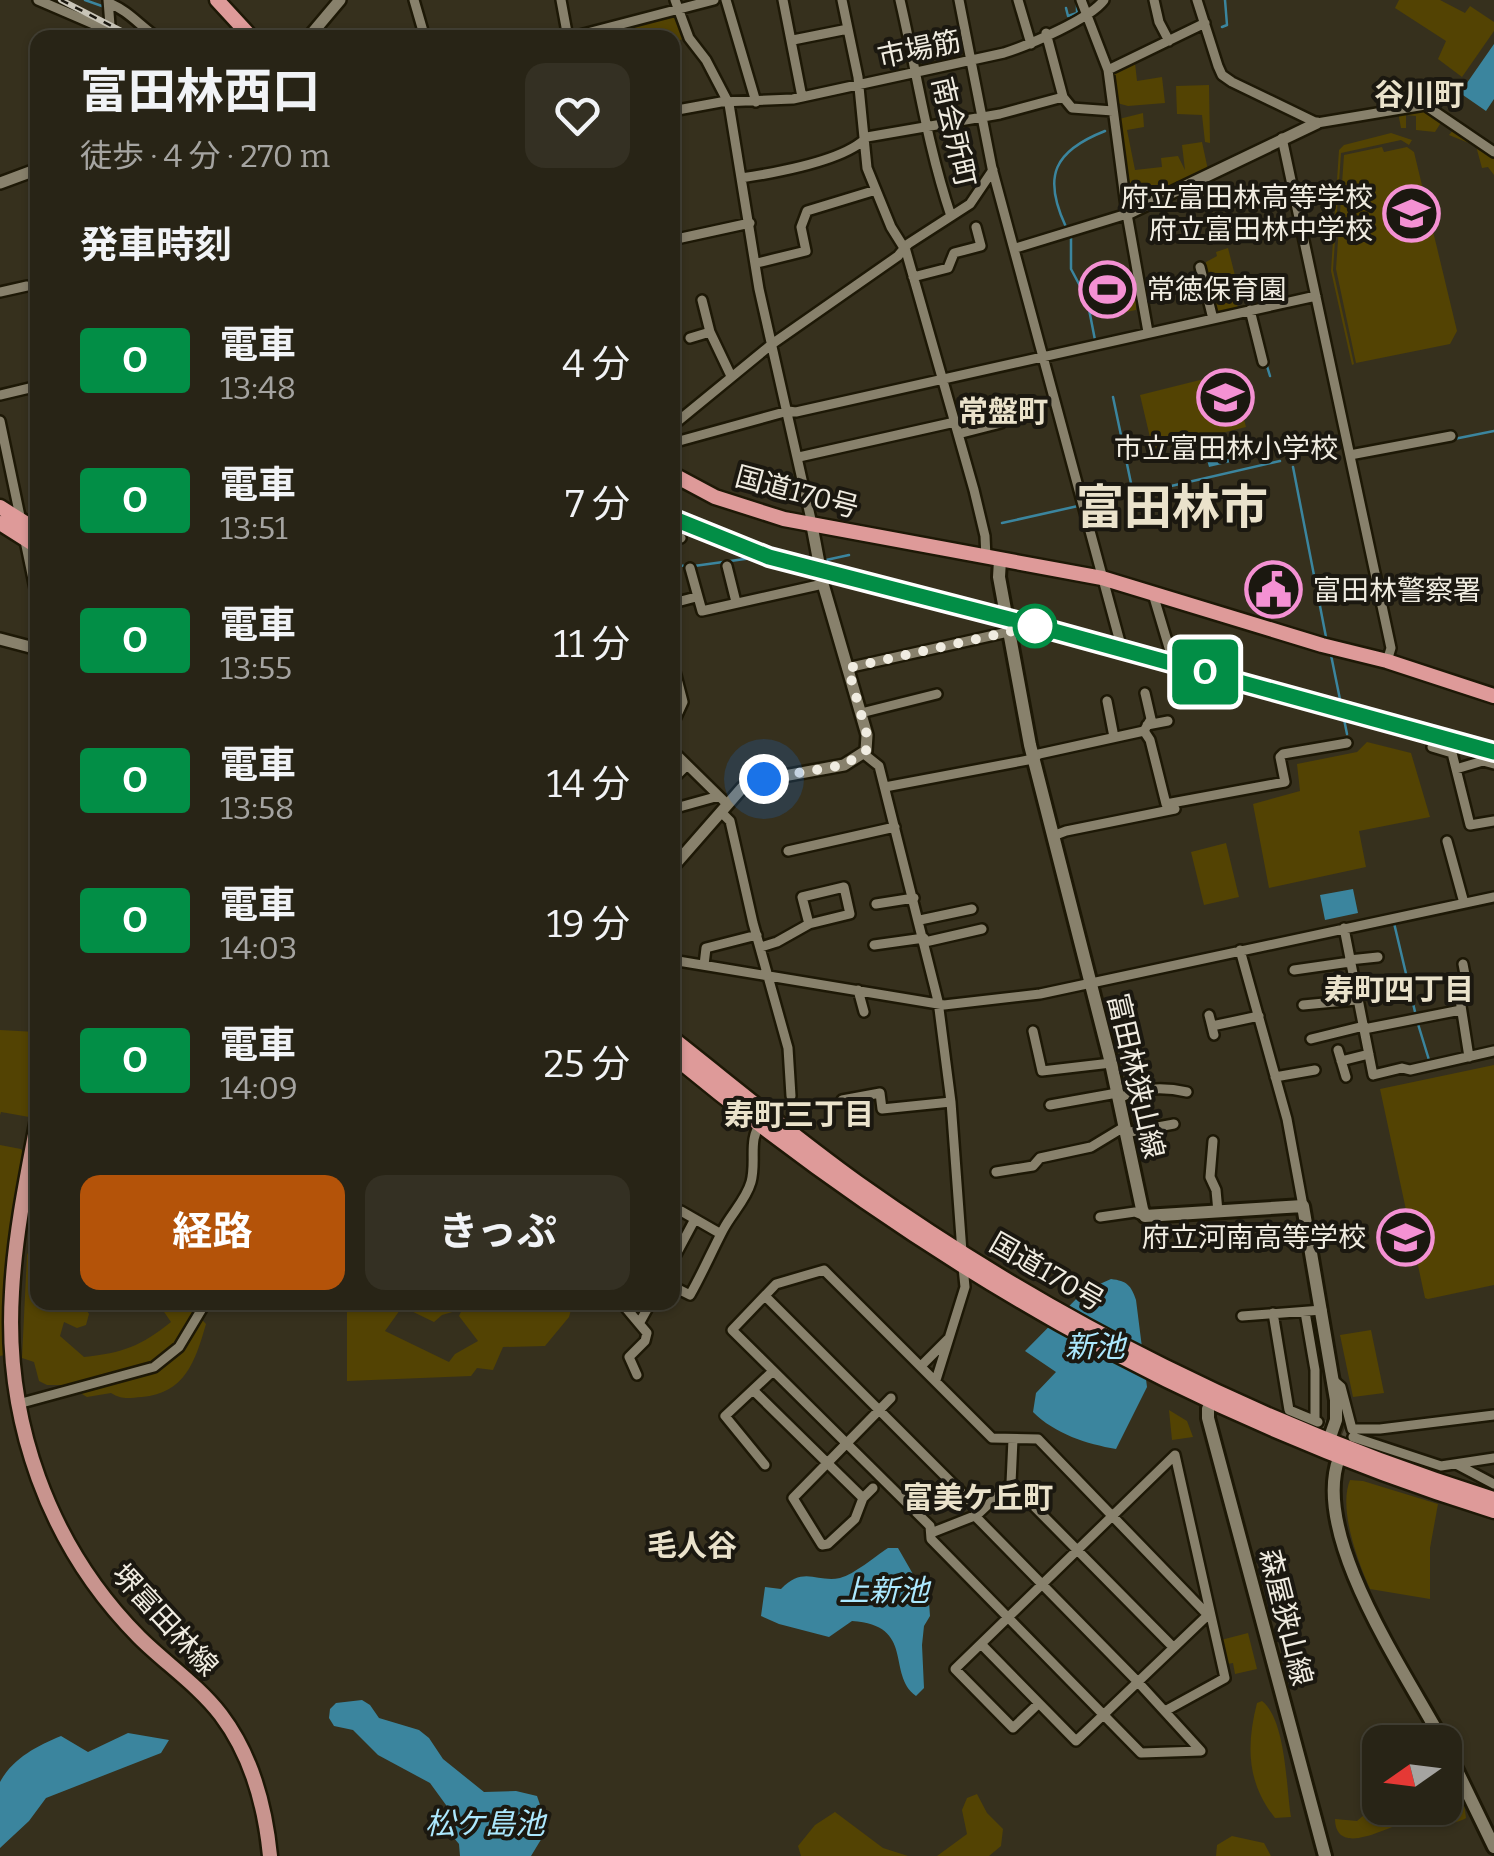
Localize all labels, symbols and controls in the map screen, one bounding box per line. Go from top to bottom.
street label: 市場筋 [874,24,964,74]
text: 富田林西口 [80,63,320,121]
button: heart [525,63,630,168]
street label: 南会所町 [925,74,983,190]
district label: 谷川町 [1374,77,1464,113]
text: 徒歩 · 4 分 · 270 m [80,137,330,175]
place label: 府立富田林高等学校 府立富田林中学校 [1121,181,1373,246]
school or university icon: 府立富田林高等学校 府立富田林中学校 [1382,183,1442,243]
text: 発車時刻 [80,222,232,268]
sports icon: 常徳保育園 [1078,259,1138,319]
place label: 常徳保育園 [1147,273,1287,306]
text: 電車 [220,322,296,368]
text: O [122,339,148,381]
text: 4 分 [562,341,630,387]
school or university icon: 市立富田林小学校 [1196,367,1256,427]
text: 13:48 [220,369,296,407]
district label: 常盤町 [958,394,1048,430]
place label: 市立富田林小学校 [1114,432,1338,465]
street label: 国道170号 [732,460,862,524]
text: 電車 [220,462,296,508]
text: O [122,479,148,521]
district label: 富田林市 [1076,479,1268,537]
text: 7 分 [565,481,630,527]
text: 13:51 [220,509,288,547]
public building icon: 富田林警察署 [1244,560,1304,620]
place label: 富田林警察署 [1313,574,1481,607]
text: 電車 [220,602,296,648]
unlabelled marker [1014,605,1056,647]
text: O [122,619,148,661]
text: 11 分 [554,621,630,667]
line badge: O [1172,640,1238,704]
text: 13:55 [220,649,292,687]
text: O [1192,651,1218,693]
text: 電車 [220,742,296,788]
your location [739,754,789,804]
text: O [122,759,148,801]
text: 14 分 [547,761,630,807]
text: 13:58 [220,789,294,827]
text: 電車 [220,882,296,928]
text: O [122,899,148,941]
text: 19 分 [547,901,630,947]
text: 14:03 [220,929,297,967]
district label: 寿町四丁目 [1324,972,1474,1008]
street label: 富田林狭山線 [1101,990,1171,1162]
text: 電車 [220,1022,296,1068]
text: O [122,1039,148,1081]
text: 25 分 [543,1041,630,1087]
text: 14:09 [220,1069,298,1107]
district label: 寿町三丁目 [724,1097,874,1133]
button: 経路 [80,1175,345,1290]
button: きっぷ [365,1175,630,1290]
school or university icon: 府立河南高等学校 [1375,1207,1435,1267]
place label: 府立河南高等学校 [1142,1221,1366,1254]
street label: 国道170号 [984,1226,1110,1318]
water label: 新池 [1065,1329,1128,1365]
district label: 富美ケ丘町 [903,1480,1053,1516]
district label: 毛人谷 [647,1528,737,1564]
street label: 森屋狭山線 [1253,1545,1319,1689]
street label: 堺富田林線 [105,1558,225,1682]
water label: 上新池 [839,1573,932,1609]
north arrow [1362,1725,1462,1825]
map controls [1362,1725,1462,1825]
water label: 松ケ島池 [425,1806,548,1842]

